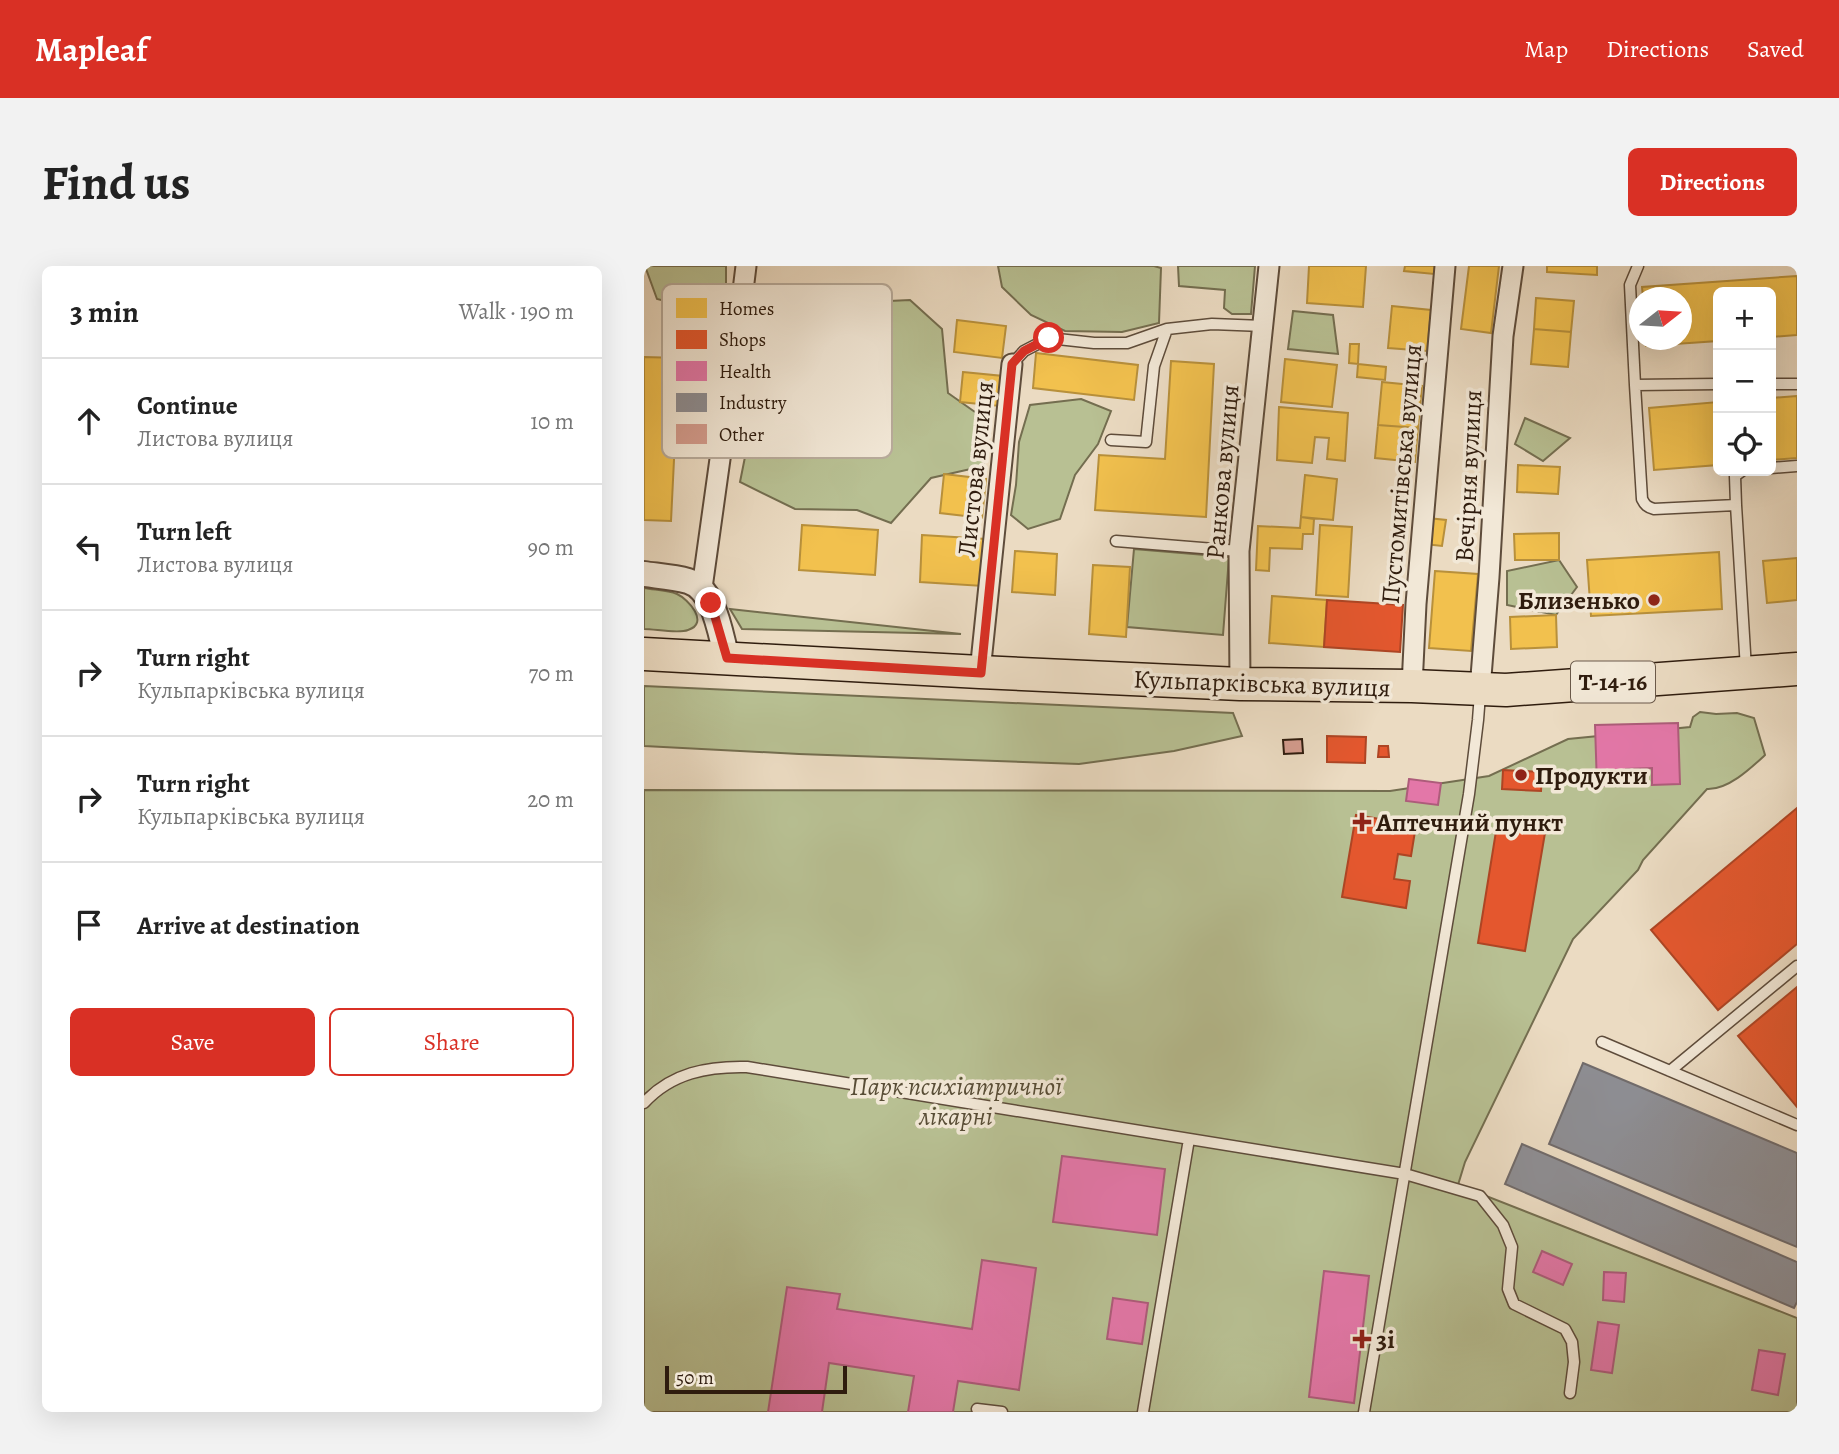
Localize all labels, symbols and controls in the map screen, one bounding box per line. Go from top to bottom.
text: Mapleaf [35,27,147,72]
text: Map [1524,33,1568,65]
text: Directions [1606,33,1709,65]
text: Saved [1747,33,1804,65]
button: Directions [1628,148,1797,216]
text: Find us [42,149,190,216]
legend [662,284,892,458]
north arrow [1629,287,1692,350]
map controls [1713,287,1776,476]
button: + [1713,287,1776,350]
text: 3 min [70,292,139,332]
text: Walk · 190 m [459,296,574,327]
text: Homes [719,296,774,322]
route start [1033,322,1064,353]
text: Shops [719,327,766,353]
street label: Пустомитівська вулиця [1373,343,1430,606]
button: − [1713,350,1776,413]
text: Health [719,359,771,385]
street label: Листова вулиця [949,379,1002,559]
street label: Ранкова вулиця [1197,383,1248,561]
text: Continue [137,388,238,423]
street label: Вечірня вулиця [1447,389,1490,563]
text: Industry [719,390,787,416]
icon: ahead [70,402,108,440]
text: 10 m [530,406,574,437]
button: locate [1713,413,1776,476]
text: Other [719,422,764,448]
text: Листова вулиця [137,423,293,454]
text: Turn left [137,514,232,549]
icon: left [70,528,108,566]
text: 90 m [528,532,574,563]
text: Листова вулиця [137,549,293,580]
place label: Близенько [1518,583,1640,618]
route end [695,587,726,618]
marker: Близенько [1646,592,1662,608]
text: Turn right [137,640,250,675]
icon: right [70,654,108,692]
text: 70 m [528,658,574,689]
street label: Кульпарківська вулиця [1133,662,1391,705]
road number: Т-14-16 [1571,662,1655,702]
text: Кульпарківська вулиця [137,675,365,706]
place label: Продукти [1535,758,1648,793]
text: Turn right [137,766,250,801]
marker: Продукти [1513,767,1529,783]
icon: right [70,780,108,818]
text: 20 m [527,784,574,815]
text: Кульпарківська вулиця [137,801,365,832]
place label: Аптечний пункт [1375,805,1563,840]
marker: Аптечний пункт [1354,814,1370,830]
icon: arrive [70,906,108,944]
text: Arrive at destination [137,908,360,943]
button: Save [70,1008,315,1076]
button: Share [329,1008,574,1076]
park label: Парк психіатричної лікарні [850,1069,1063,1134]
place label: 3і [1376,1322,1395,1357]
marker: 3і [1354,1331,1370,1347]
scale bar [665,1363,847,1395]
text: 50 m [676,1365,714,1391]

